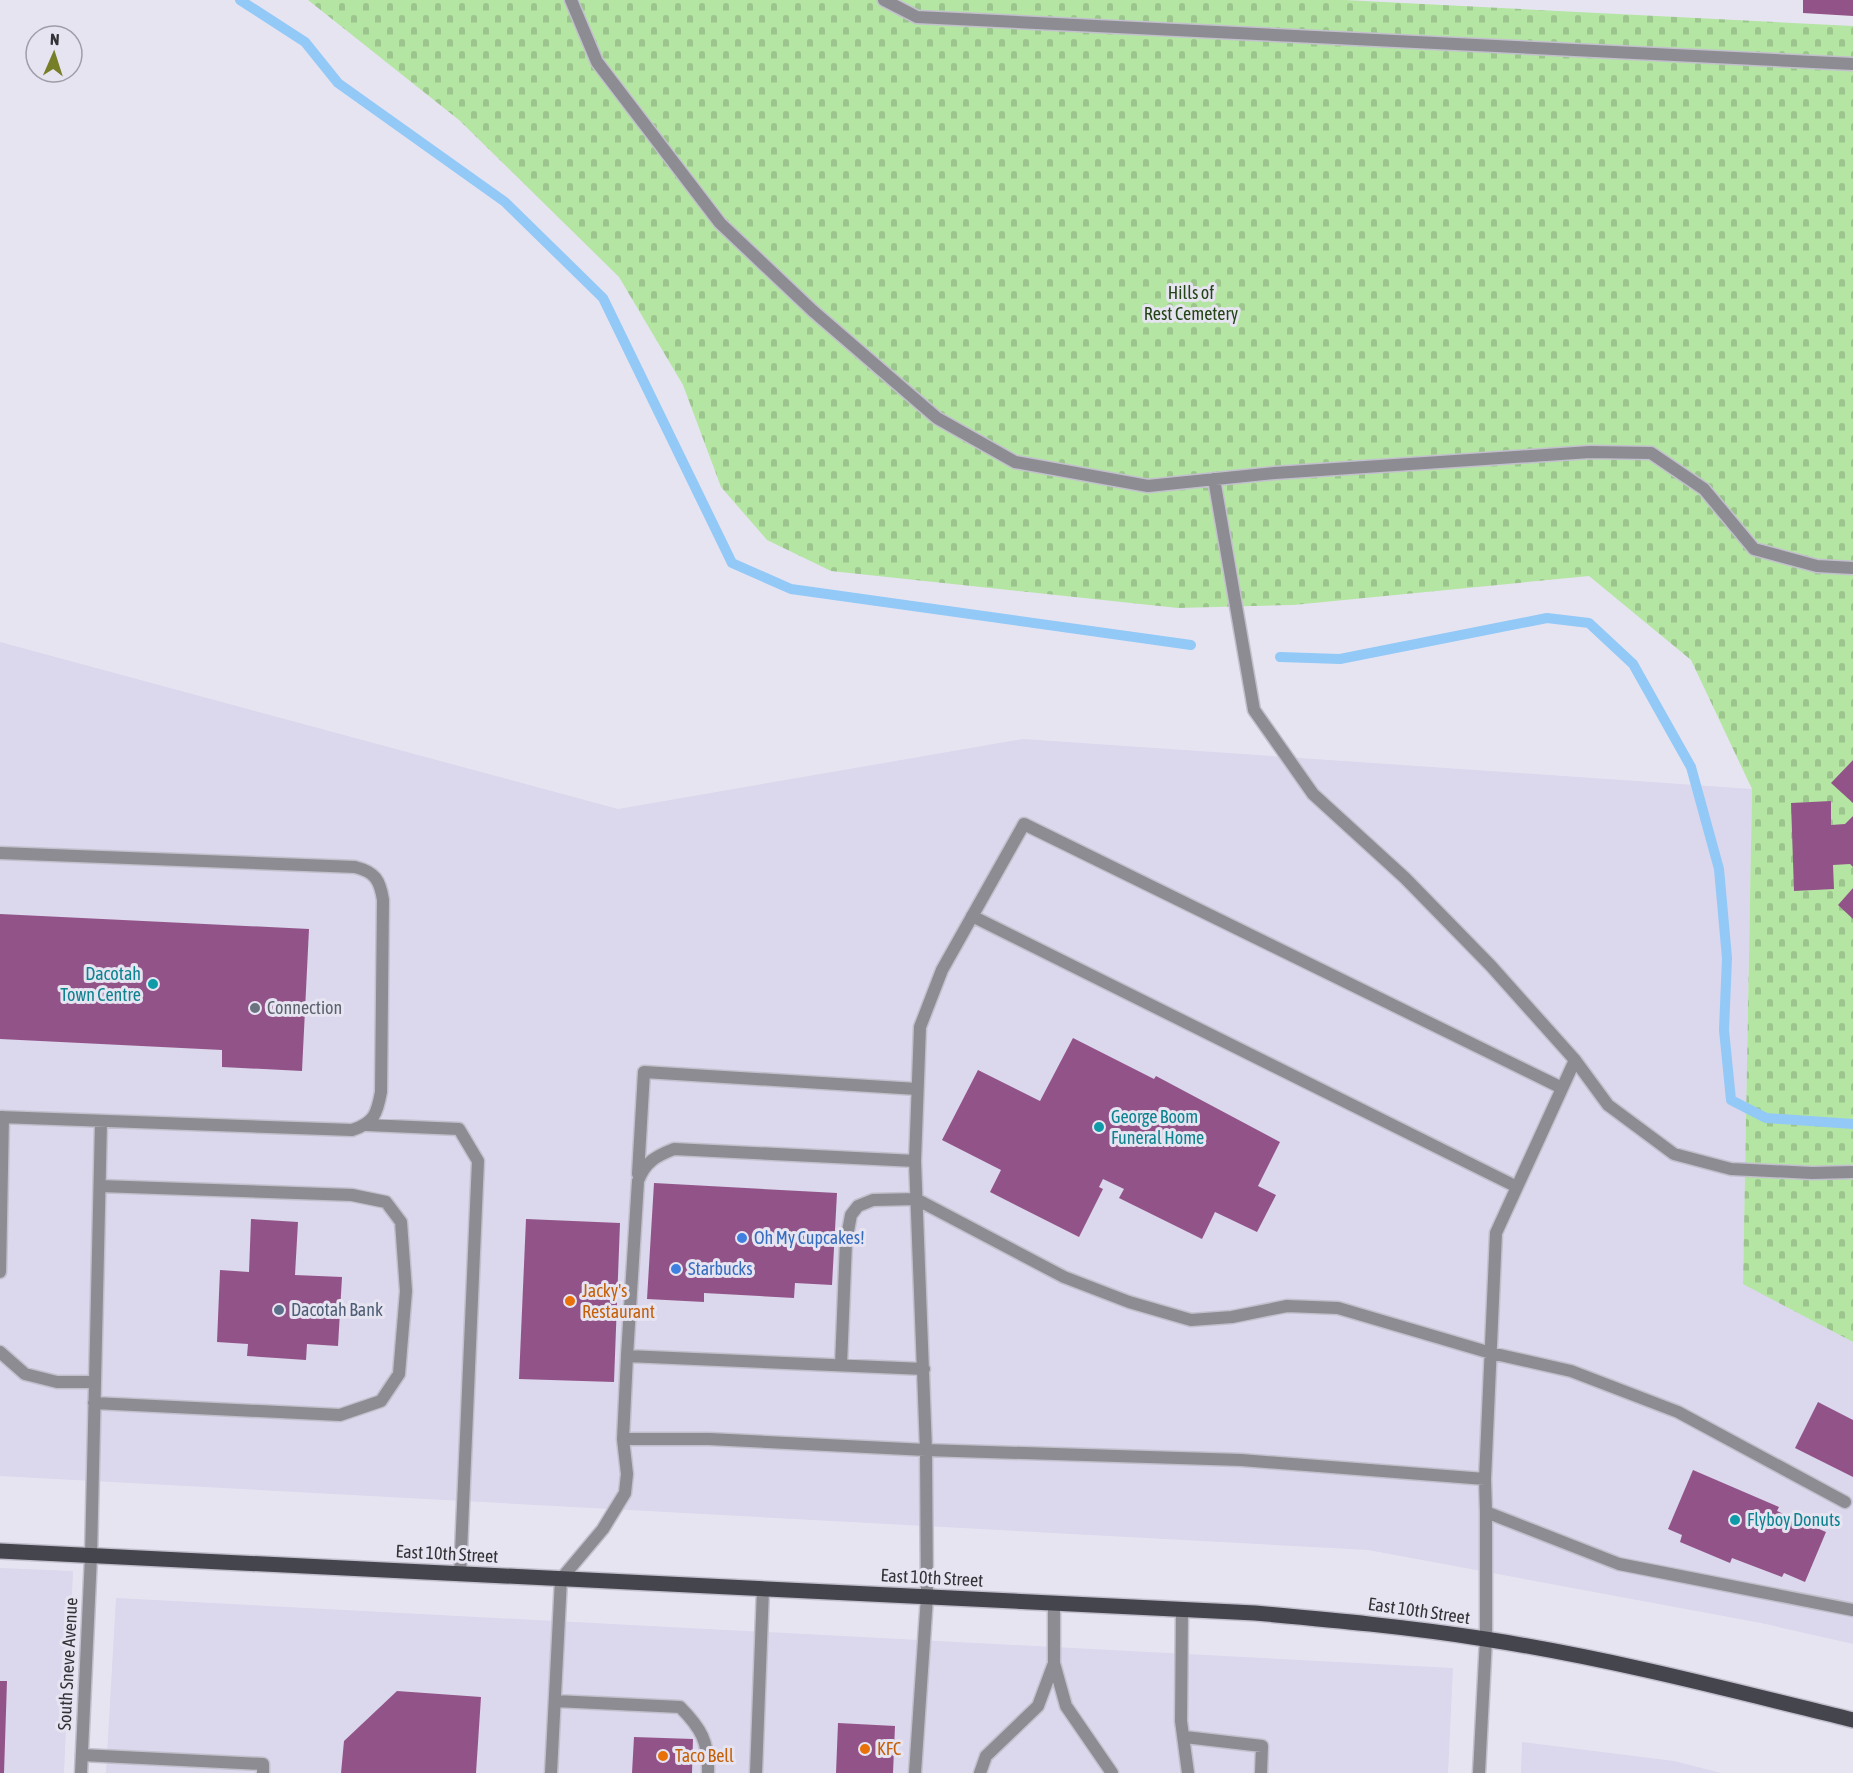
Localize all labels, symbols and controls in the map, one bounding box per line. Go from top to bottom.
north arrow [24,24,84,84]
text: N [50,30,60,48]
park label: Hills of Rest Cemetery [1144,282,1238,324]
place label: Dacotah Town Centre [60,963,141,1005]
marker: Dacotah Town Centre [146,977,160,991]
place label: Connection [267,997,342,1018]
marker: Connection [248,1001,262,1015]
place label: George Boom Funeral Home [1111,1106,1204,1148]
marker: George Boom Funeral Home [1092,1120,1106,1134]
place label: Oh My Cupcakes! [754,1227,865,1248]
marker: Oh My Cupcakes! [735,1231,749,1245]
place label: Starbucks [688,1258,753,1279]
marker: Starbucks [669,1262,683,1276]
place label: Jacky's Restaurant [582,1280,655,1322]
marker: Jacky's Restaurant [563,1294,577,1308]
place label: Dacotah Bank [291,1299,383,1320]
marker: Dacotah Bank [272,1303,286,1317]
place label: Flyboy Donuts [1747,1509,1840,1530]
marker: Flyboy Donuts [1728,1513,1742,1527]
street label: East 10th Street [395,1540,499,1567]
street label: East 10th Street [880,1564,984,1591]
street label: East 10th Street [1367,1593,1471,1628]
street label: South Sneve Avenue [54,1597,81,1731]
place label: KFC [877,1738,901,1759]
marker: KFC [858,1742,872,1756]
place label: Taco Bell [675,1745,734,1766]
marker: Taco Bell [656,1749,670,1763]

